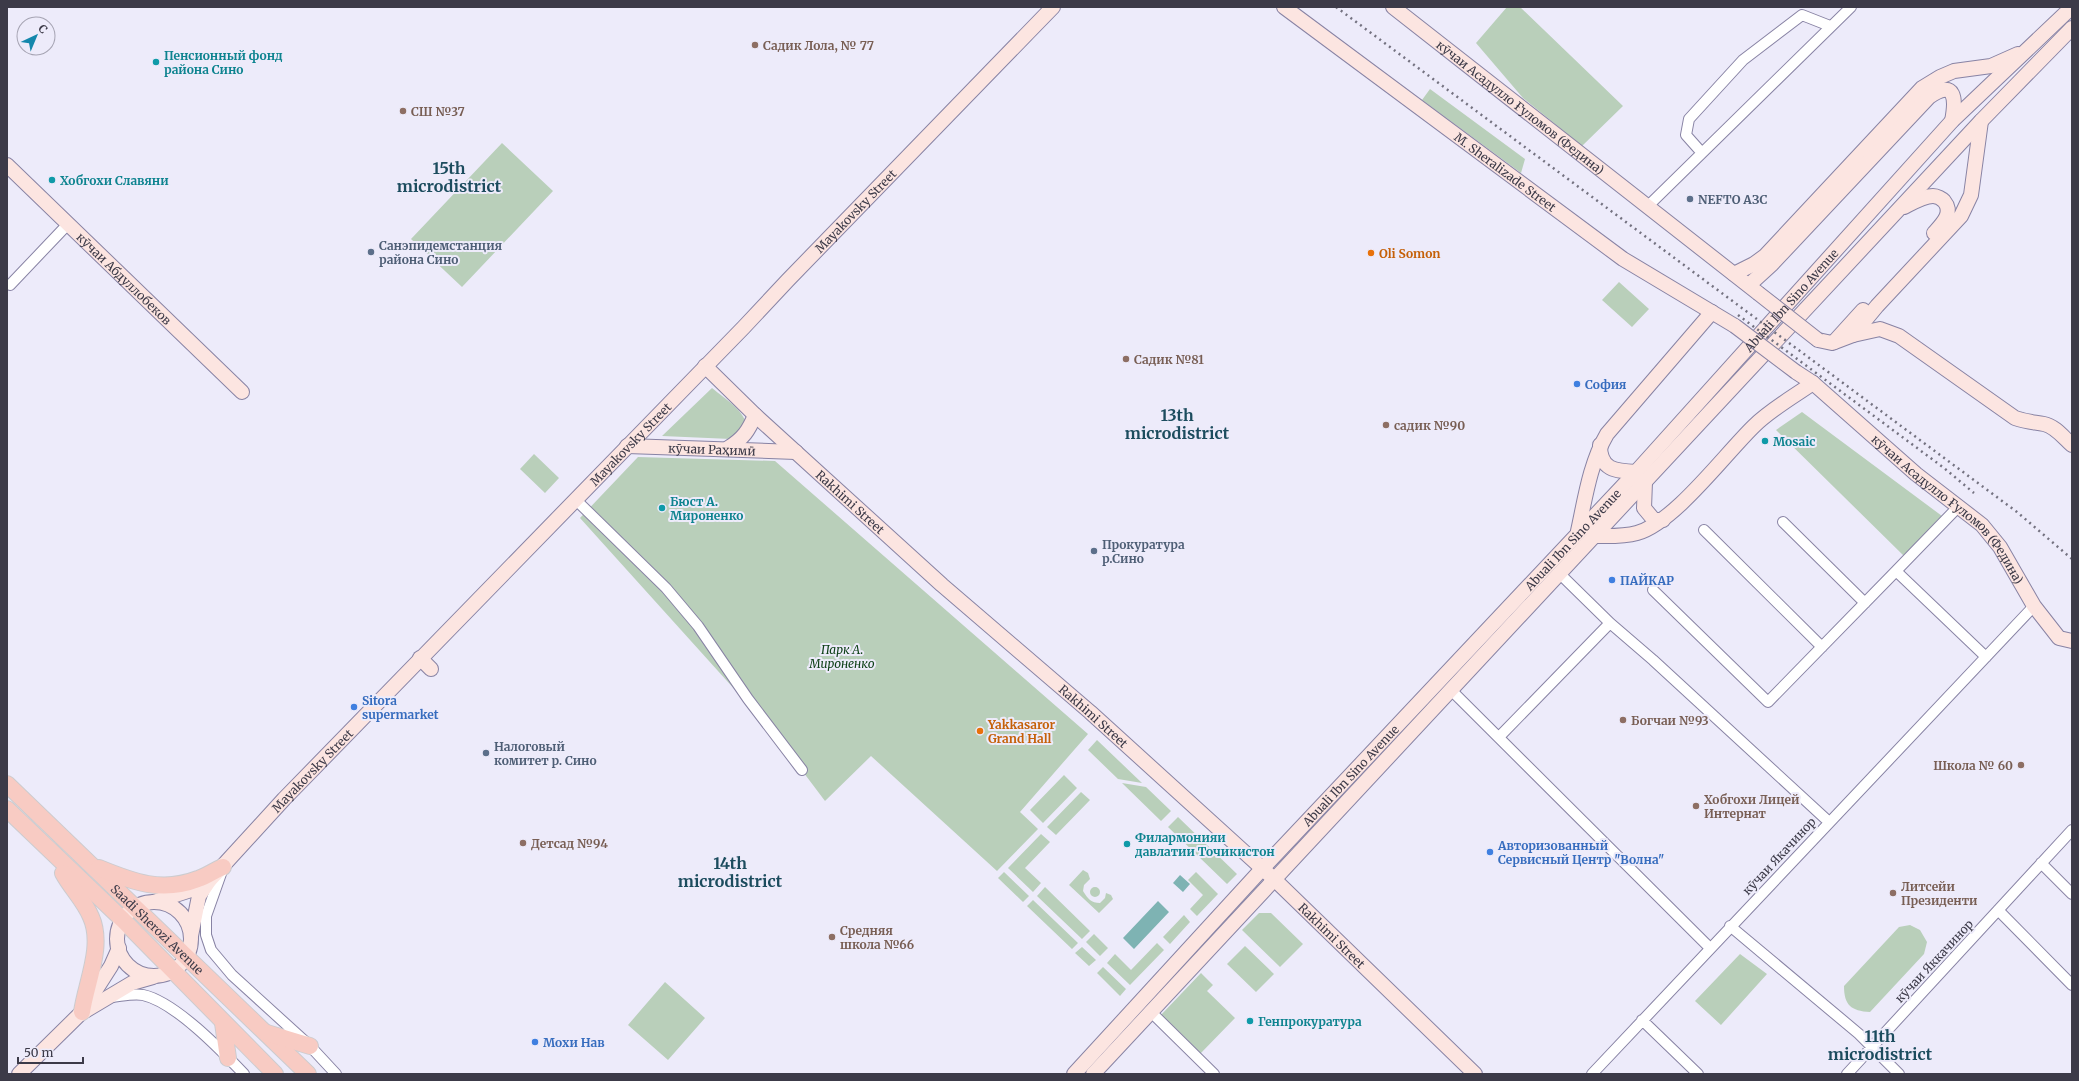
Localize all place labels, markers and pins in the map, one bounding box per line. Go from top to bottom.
place label: Садик Лола, № 77 [763,38,874,53]
marker: Садик Лола, № 77 [750,40,760,50]
place label: Пенсионный фонд района Сино [164,48,283,77]
marker: Пенсионный фонд района Сино [151,57,161,67]
place label: СШ №37 [411,104,465,119]
marker: СШ №37 [398,106,408,116]
place label: Хобгохи Славяни [60,173,169,188]
marker: Хобгохи Славяни [47,175,57,185]
place label: NEFTO АЗС [1698,192,1768,207]
marker: NEFTO АЗС [1685,194,1695,204]
place label: Санэпидемстанция района Сино [379,238,502,267]
place label: Oli Somon [1379,246,1440,261]
marker: Санэпидемстанция района Сино [366,247,376,257]
marker: Oli Somon [1366,248,1376,258]
place label: Садик №81 [1134,352,1204,367]
marker: Садик №81 [1121,354,1131,364]
place label: София [1585,377,1627,392]
marker: София [1572,379,1582,389]
place label: садик №90 [1394,418,1465,433]
marker: садик №90 [1381,420,1391,430]
place label: Mosaic [1773,434,1815,449]
marker: Mosaic [1760,436,1770,446]
place label: Бюст А. Мироненко [670,494,744,523]
marker: Бюст А. Мироненко [657,503,667,513]
place label: Прокуратура р.Сино [1102,537,1185,566]
marker: Прокуратура р.Сино [1089,546,1099,556]
place label: ПАЙКАР [1620,573,1674,588]
marker: ПАЙКАР [1607,575,1617,585]
place label: Sitora supermarket [362,693,439,722]
marker: Sitora supermarket [349,702,359,712]
place label: Богчаи №93 [1631,713,1709,728]
marker: Богчаи №93 [1618,715,1628,725]
place label: Yakkasaror Grand Hall [987,717,1056,746]
marker: Yakkasaror Grand Hall [975,726,985,736]
place label: Налоговый комитет р. Сино [494,739,597,768]
marker: Налоговый комитет р. Сино [481,748,491,758]
place label: Школа № 60 [1933,758,2013,773]
marker: Школа № 60 [2016,760,2026,770]
place label: Хобгохи Лицей Интернат [1704,792,1800,821]
marker: Хобгохи Лицей Интернат [1691,801,1701,811]
place label: Филармонияи давлатии Точикистон [1134,830,1275,859]
place label: Детсад №94 [531,836,608,851]
marker: Детсад №94 [518,838,528,848]
place label: Авторизованный Сервисный Центр "Волна" [1497,838,1664,867]
marker: Филармонияи давлатии Точикистон [1122,839,1132,849]
marker: Авторизованный Сервисный Центр "Волна" [1485,847,1495,857]
place label: Литсейи Президенти [1901,879,1978,908]
marker: Литсейи Президенти [1888,888,1898,898]
place label: Средняя школа №66 [840,923,914,952]
marker: Средняя школа №66 [827,932,837,942]
place label: Генпрокуратура [1258,1014,1362,1029]
marker: Генпрокуратура [1245,1016,1255,1026]
place label: Мохи Нав [543,1035,605,1050]
marker: Мохи Нав [530,1037,540,1047]

